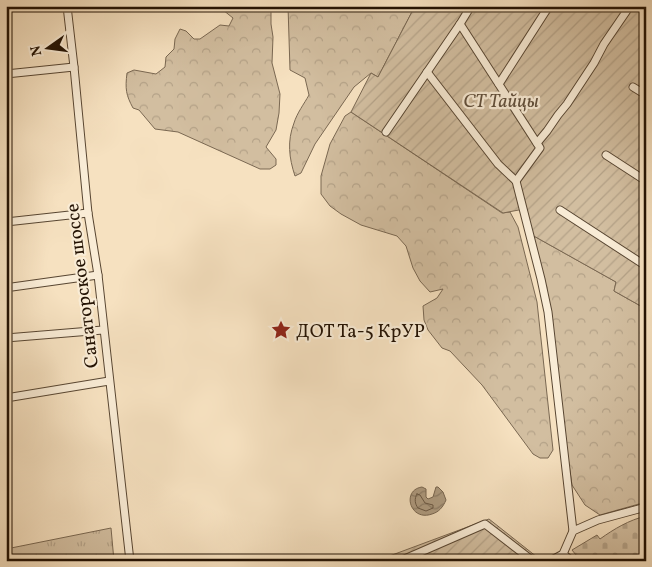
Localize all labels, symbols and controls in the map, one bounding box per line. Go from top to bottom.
north arrow [22,22,72,72]
text: N [26,44,47,58]
park label: СТ Тайцы [463,89,539,115]
street label: Санаторское шоссе [60,202,106,370]
place icon: ДОТ Та-5 КрУР [270,319,292,341]
place label: ДОТ Та-5 КрУР [296,319,425,345]

